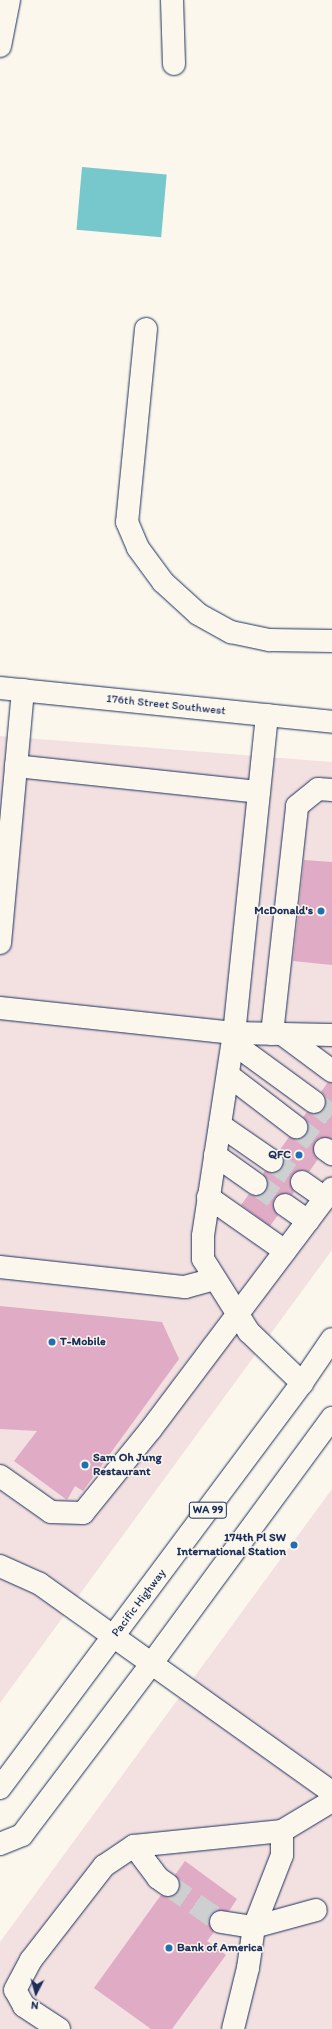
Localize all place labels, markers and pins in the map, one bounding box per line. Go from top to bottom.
place label: McDonald's [254,904,313,918]
marker: McDonald's [316,906,326,916]
place label: QFC [268,1148,291,1162]
marker: QFC [294,1150,304,1160]
place label: T-Mobile [60,1335,106,1349]
marker: T-Mobile [47,1337,57,1347]
place label: Sam Oh Jung Restaurant [93,1451,162,1479]
marker: Sam Oh Jung Restaurant [80,1460,90,1470]
place label: 174th Pl SW International Station [177,1531,286,1559]
marker: 174th Pl SW International Station [289,1540,299,1550]
place label: Bank of America [177,1941,263,1955]
marker: Bank of America [164,1943,174,1953]

